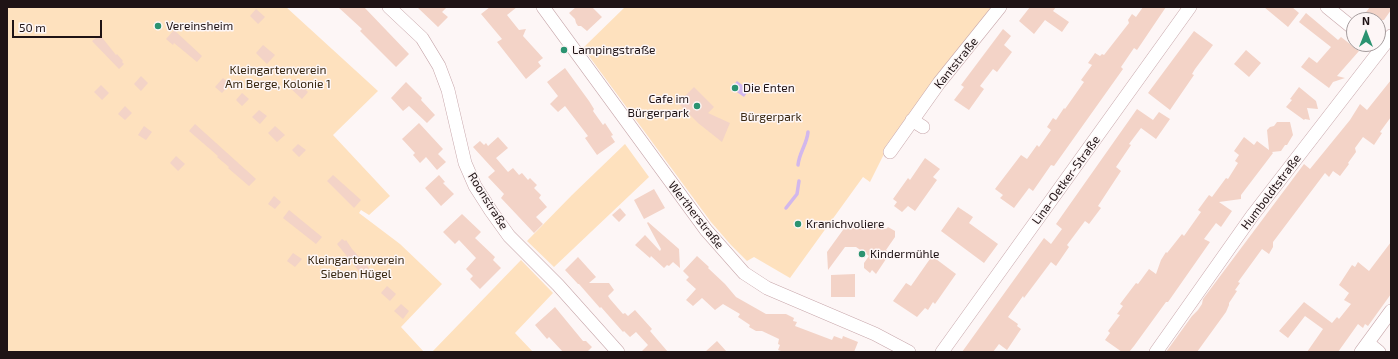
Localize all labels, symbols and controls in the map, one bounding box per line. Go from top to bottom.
scale bar [14,12,104,38]
north arrow [1346,12,1386,52]
text: N [1362,14,1370,27]
place label: Vereinsheim [166,19,233,33]
text: 50 m [19,20,46,34]
marker: Vereinsheim [153,21,163,31]
street label: Kantstraße [931,34,981,92]
place label: Lampingstraße [572,43,655,57]
marker: Lampingstraße [559,45,569,55]
park label: Kleingartenverein Am Berge, Kolonie 1 [225,63,331,91]
place label: Die Enten [743,81,795,95]
marker: Die Enten [730,83,740,93]
place label: Cafe im Bürgerpark [628,92,689,120]
marker: Cafe im Bürgerpark [692,101,702,111]
park label: Bürgerpark [740,110,802,124]
street label: Lina-Oetker-Straße [1029,133,1103,227]
street label: Humboldtstraße [1238,151,1304,233]
street label: Roonstraße [465,170,511,232]
street label: Wertherstraße [665,178,727,252]
place label: Kranichvoliere [806,217,884,231]
marker: Kranichvoliere [793,219,803,229]
place label: Kindermühle [870,247,940,261]
marker: Kindermühle [857,249,867,259]
park label: Kleingartenverein Sieben Hügel [308,253,404,281]

